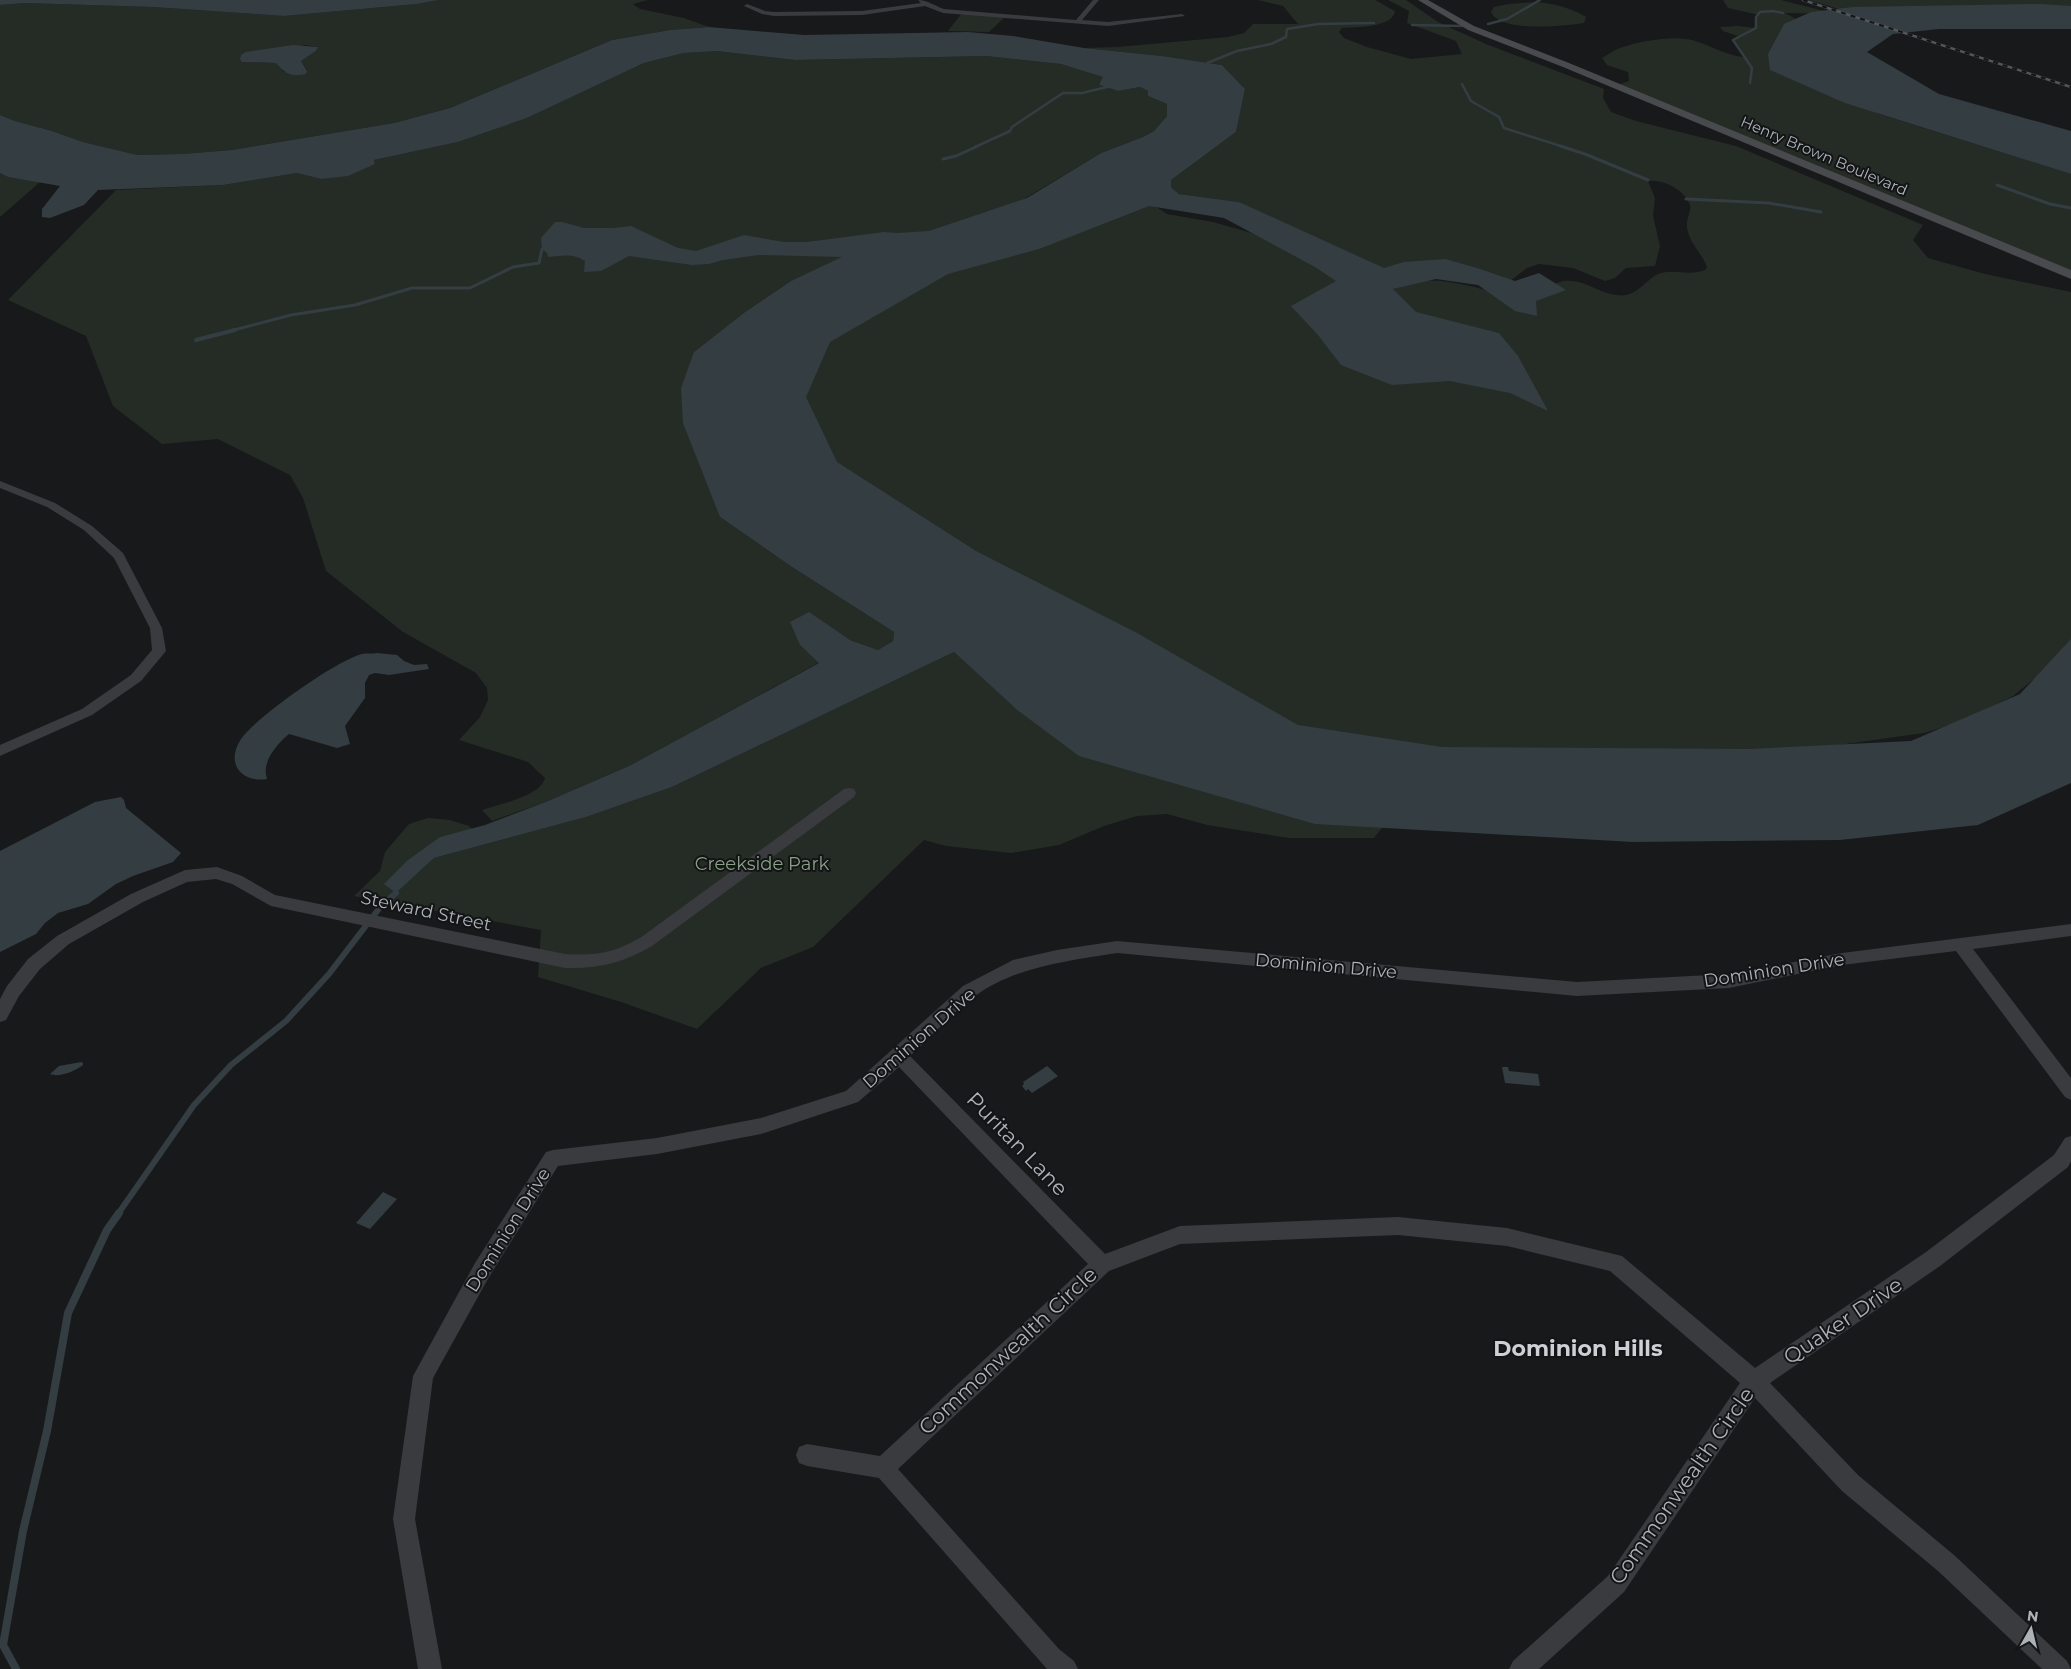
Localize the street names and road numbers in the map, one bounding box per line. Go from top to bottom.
street label: Henry Brown Boulevard [1738,112,1910,199]
street label: Steward Street [359,886,493,936]
street label: Dominion Drive [1702,948,1846,992]
street label: Dominion Drive [1254,949,1398,983]
street label: Dominion Drive [858,983,980,1093]
street label: Puritan Lane [962,1087,1073,1201]
street label: Dominion Drive [461,1164,555,1296]
street label: Commonwealth Circle [913,1262,1102,1440]
street label: Quaker Drive [1779,1272,1907,1369]
street label: Commonwealth Circle [1604,1382,1759,1589]

